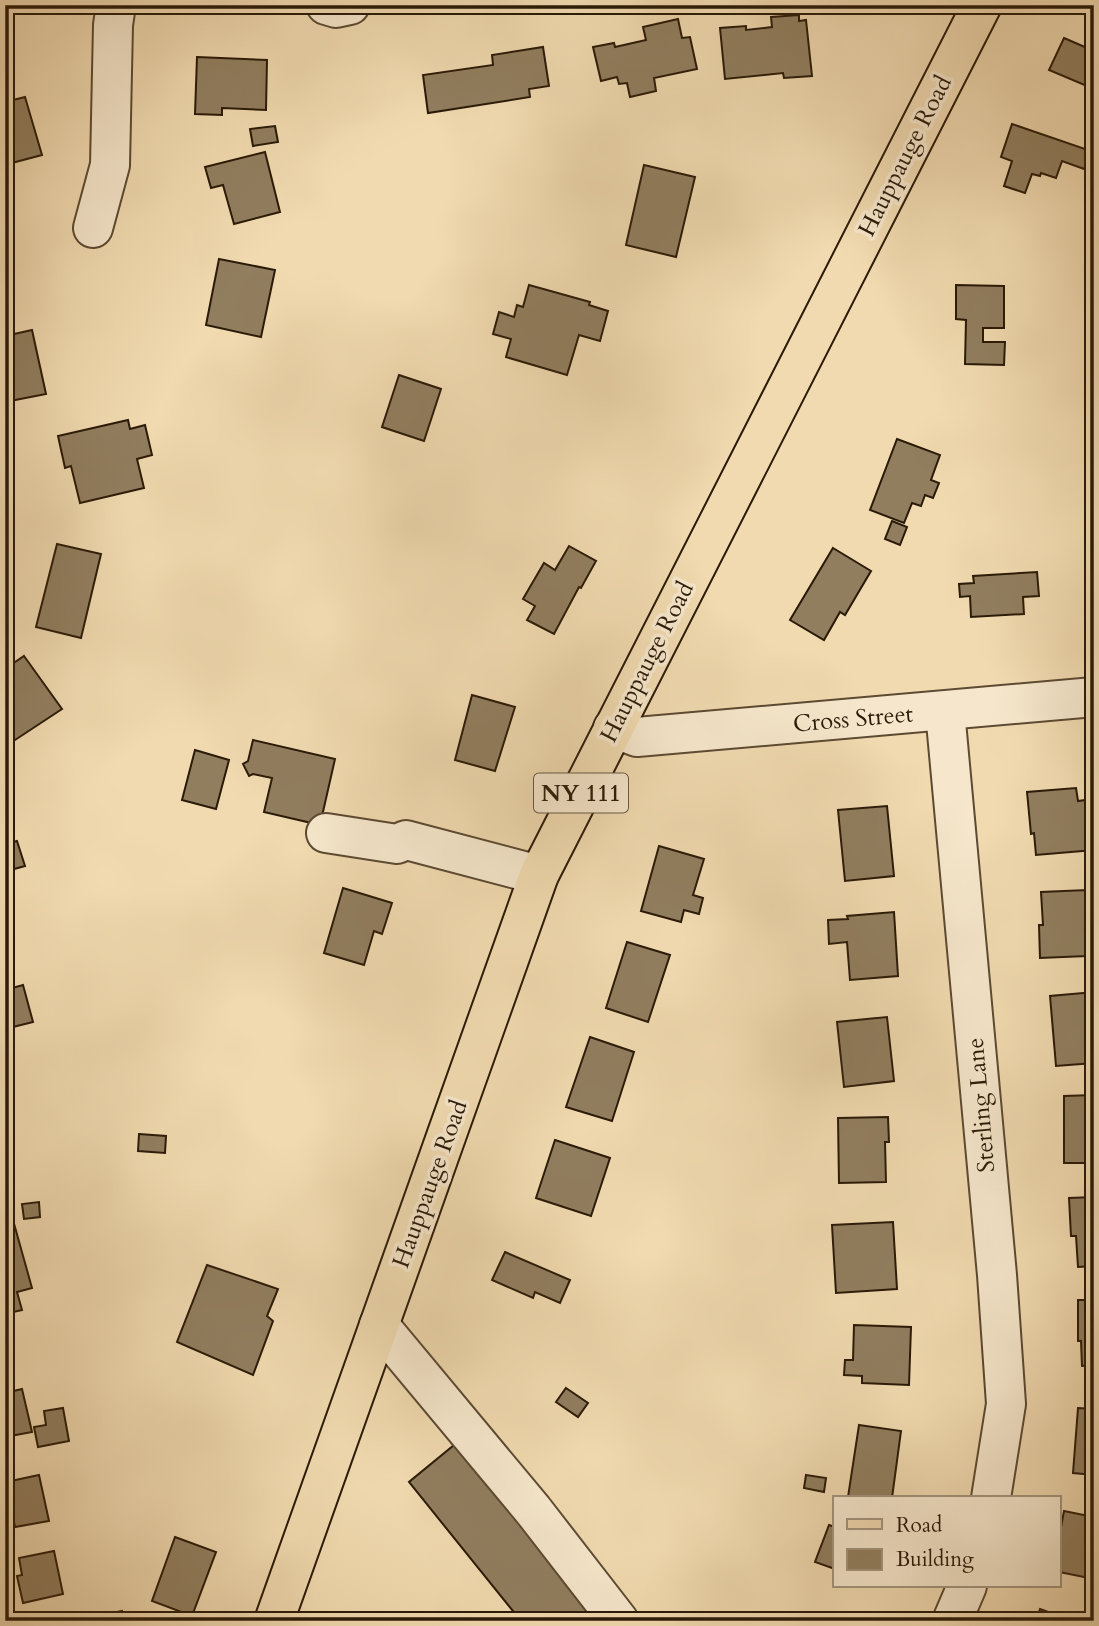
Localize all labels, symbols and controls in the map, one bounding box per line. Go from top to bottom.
street label: Hauppauge Road [850,70,960,242]
street label: Hauppauge Road [592,576,702,748]
street label: Cross Street [792,697,915,741]
road number: NY 111 [534,774,628,813]
street label: Sterling Lane [959,1036,1003,1174]
street label: Hauppauge Road [384,1095,476,1272]
legend [833,1496,1060,1588]
text: Road [896,1511,942,1540]
text: Building [896,1545,974,1574]

